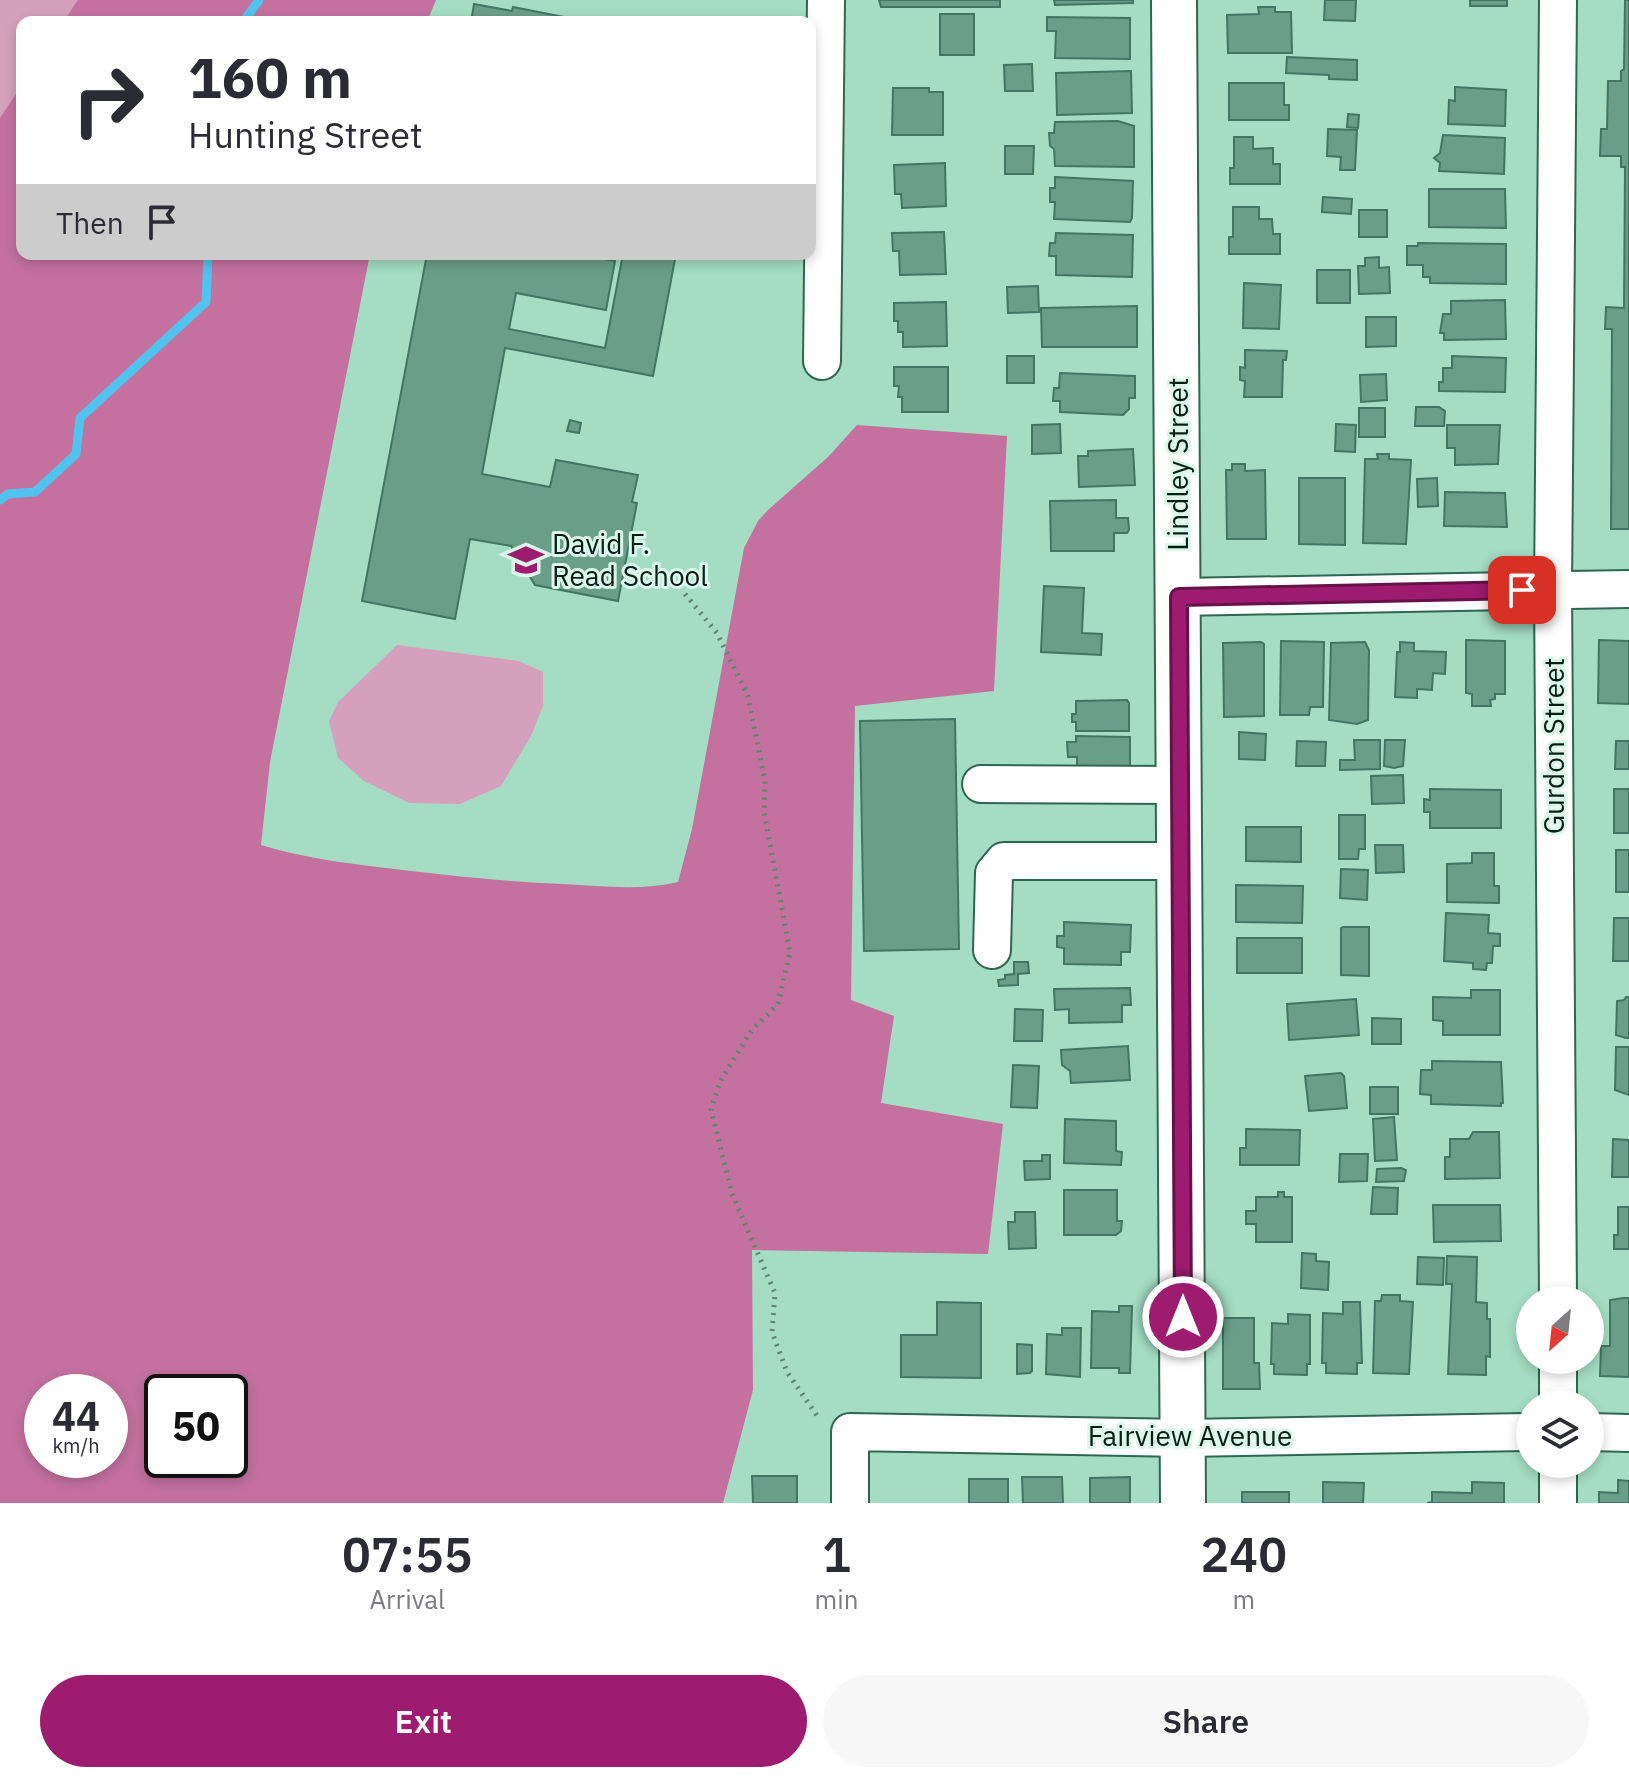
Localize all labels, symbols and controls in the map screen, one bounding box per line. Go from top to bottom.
text: 160 m [188,41,352,113]
icon: right [56,48,160,152]
text: Hunting Street [188,111,423,158]
icon: arrive [140,200,184,244]
text: Then [56,203,124,242]
street label: Lindley Street [1159,377,1196,551]
place label: David F. Read School [552,525,708,594]
school or university icon: David F. Read School [507,541,545,579]
pin [1488,556,1556,624]
icon: arrive [1500,568,1544,612]
street label: Gurdon Street [1535,658,1572,834]
position arrow [1141,1275,1225,1359]
north arrow [1516,1286,1604,1374]
map controls [1516,1286,1604,1478]
speed limit sign: 50 [144,1374,248,1478]
text: 44 [52,1390,100,1442]
button: layers [1516,1390,1604,1478]
street label: Fairview Avenue [1088,1417,1292,1454]
text: km/h [52,1432,100,1459]
text: 07:55 [342,1523,473,1585]
text: 1 [822,1523,851,1585]
text: 240 [1201,1523,1287,1585]
text: Arrival [369,1582,445,1616]
text: min [815,1582,859,1616]
text: m [1232,1582,1255,1616]
button: Exit [40,1675,807,1767]
button: Share [823,1675,1589,1767]

